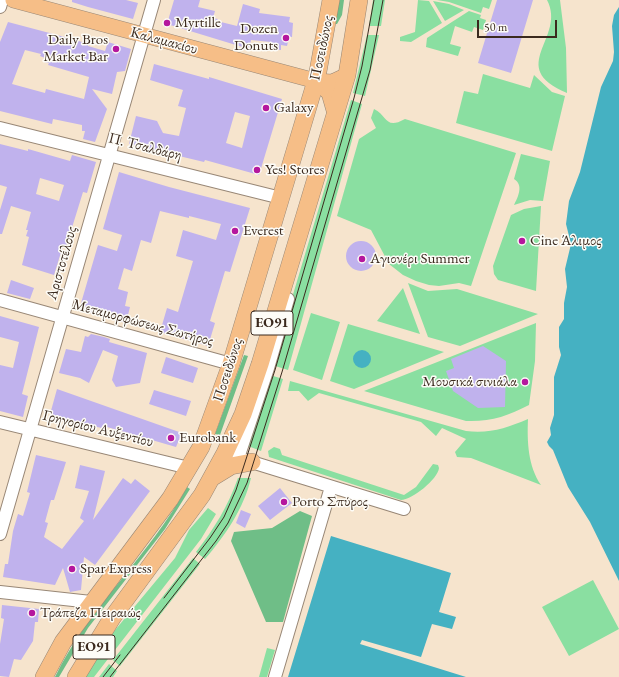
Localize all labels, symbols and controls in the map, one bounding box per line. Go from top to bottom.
scale bar [479,12,559,38]
place label: Myrtille [175,14,221,32]
street label: Ποσειδώνος [306,14,338,82]
marker: Myrtille [162,18,172,28]
text: 50 m [484,19,507,35]
place label: Dozen Donuts [234,20,278,55]
street label: Καλαμακίου [128,23,200,59]
place label: Daily Bros Market Bar [43,31,108,66]
marker: Dozen Donuts [281,33,291,43]
marker: Daily Bros Market Bar [111,44,121,54]
place label: Galaxy [274,99,314,117]
marker: Galaxy [261,103,271,113]
street label: Π. Τσαλδάρη [106,129,184,165]
place label: Yes! Stores [265,161,324,179]
marker: Yes! Stores [252,165,262,175]
place label: Everest [243,222,283,240]
street label: Αριστοτέλους [43,224,81,302]
marker: Everest [230,226,240,236]
place label: Cine Άλιμος [530,232,601,250]
marker: Cine Άλιμος [517,236,527,246]
place label: Αγιονέρι Summer [370,250,470,268]
marker: Αγιονέρι Summer [357,254,367,264]
street label: Μεταμορφώσεως Σωτήρος [71,296,215,350]
road number: ΕΟ91 [251,311,293,335]
street label: Ποσειδώνος [209,336,247,404]
place label: Μουσικά σινιάλα [422,373,517,391]
marker: Μουσικά σινιάλα [520,377,530,387]
street label: Γρηγορίου Αυξεντίου [41,407,155,451]
place label: Eurobank [179,429,236,447]
marker: Eurobank [166,433,176,443]
place label: Porto Σπύρος [292,493,368,511]
marker: Porto Σπύρος [279,497,289,507]
place label: Spar Express [80,560,152,578]
marker: Spar Express [67,564,77,574]
place label: Τράπεζα Πειραιώς [40,604,141,622]
marker: Τράπεζα Πειραιώς [27,608,37,618]
road number: ΕΟ91 [73,635,115,659]

